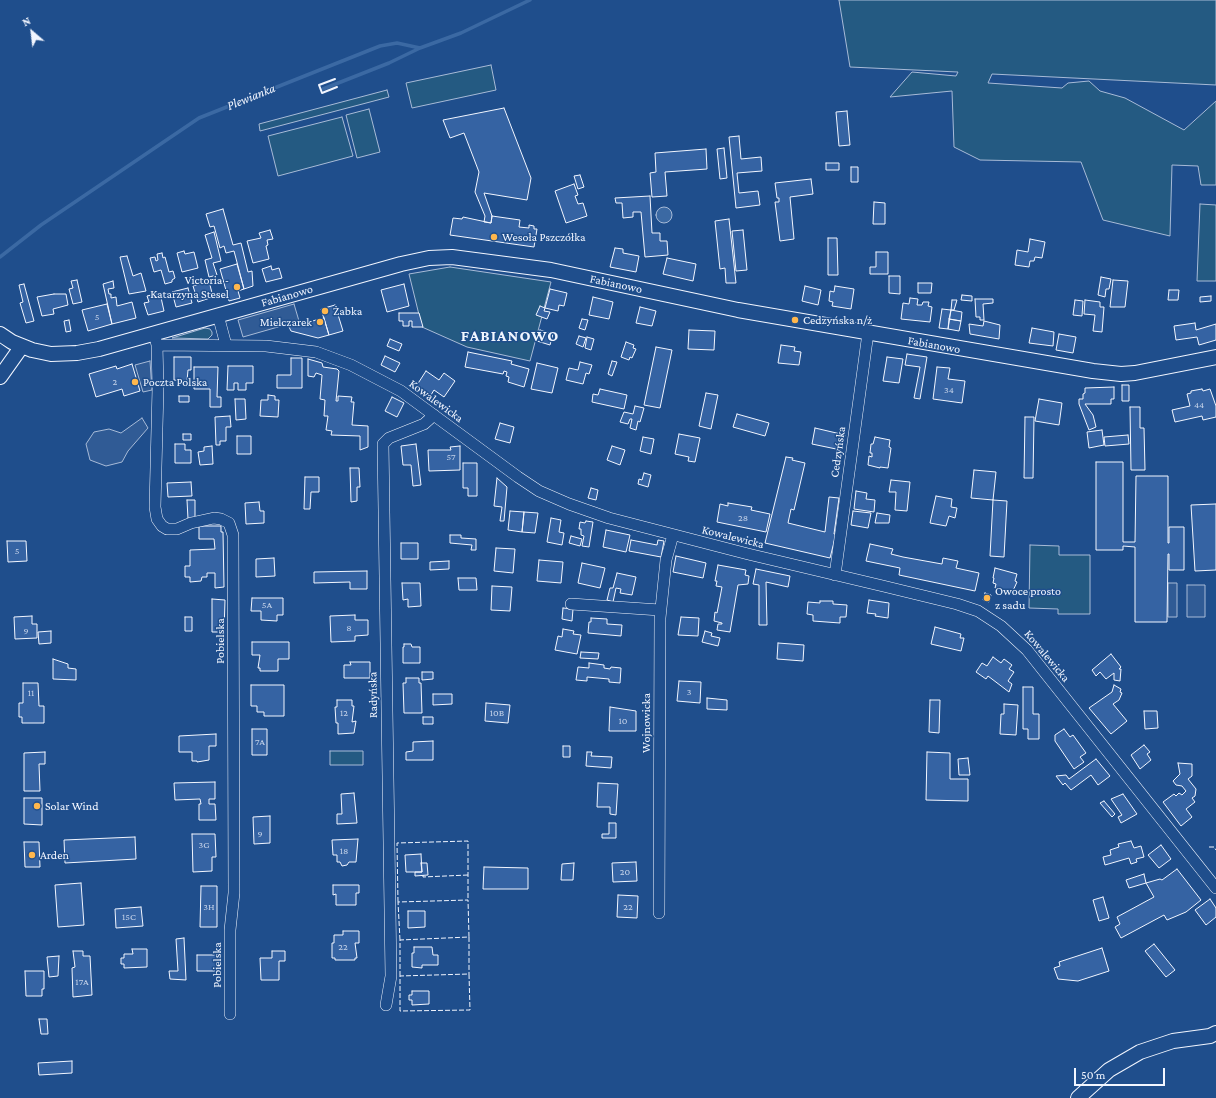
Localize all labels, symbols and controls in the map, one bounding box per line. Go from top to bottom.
north arrow [12,12,52,52]
text: N [20,14,32,28]
water label: Plewianka [225,80,277,114]
place label: Wesoła Pszczółka [502,230,585,244]
marker: Wesoła Pszczółka [489,232,499,242]
street label: Fabianowo [589,271,643,297]
place label: Victoria - Katarzyna Stesel [150,273,229,301]
marker: Victoria - Katarzyna Stesel [232,282,242,292]
street label: Fabianowo [259,282,315,310]
place label: Żabka [333,304,362,318]
marker: Żabka [320,306,330,316]
house number: 5 [95,311,99,323]
place label: Cedzyńska n/ż [803,313,872,327]
place label: Mielczarek [260,315,312,329]
marker: Cedzyńska n/ż [790,315,800,325]
marker: Mielczarek [315,317,325,327]
district label: FABIANOWO [461,326,559,346]
street label: Fabianowo [907,333,961,357]
place label: Poczta Polska [143,375,207,389]
house number: 2 [113,376,117,388]
marker: Poczta Polska [130,377,140,387]
street label: Kowalewicka [406,377,466,425]
house number: 34 [944,384,954,396]
house number: 44 [1194,399,1204,411]
street label: Cedzyńska [827,425,849,479]
house number: 57 [446,451,456,463]
house number: 28 [738,512,748,524]
street label: Kowalewicka [700,522,766,552]
house number: 5 [15,545,19,557]
place label: Owoce prosto z sadu [995,584,1061,612]
marker: Owoce prosto z sadu [982,593,992,603]
house number: 5A [262,599,272,611]
street label: Pobielska [213,618,227,664]
house number: 8 [346,622,352,634]
house number: 9 [23,625,29,637]
street label: Kowalewicka [1021,627,1073,685]
street label: Radyńska [365,672,381,718]
house number: 3 [687,686,691,698]
house number: 11 [28,687,34,699]
street label: Wojnowicka [639,693,653,753]
house number: 12 [340,707,348,719]
house number: 10B [490,707,504,719]
house number: 10 [619,715,627,727]
house number: 7A [255,736,265,748]
place label: Solar Wind [45,799,99,813]
marker: Solar Wind [32,801,42,811]
house number: 9 [257,828,263,840]
house number: 3G [198,839,210,851]
house number: 18 [340,845,348,857]
place label: Arden [40,848,69,862]
marker: Arden [27,850,37,860]
house number: 20 [620,866,630,878]
house number: 3H [203,901,215,913]
house number: 22 [623,901,633,913]
house number: 15C [122,911,136,923]
house number: 22 [338,941,348,953]
street label: Pobielska [210,942,224,988]
house number: 17A [75,976,89,988]
scale bar [1076,1060,1167,1086]
text: 50 m [1081,1068,1105,1082]

